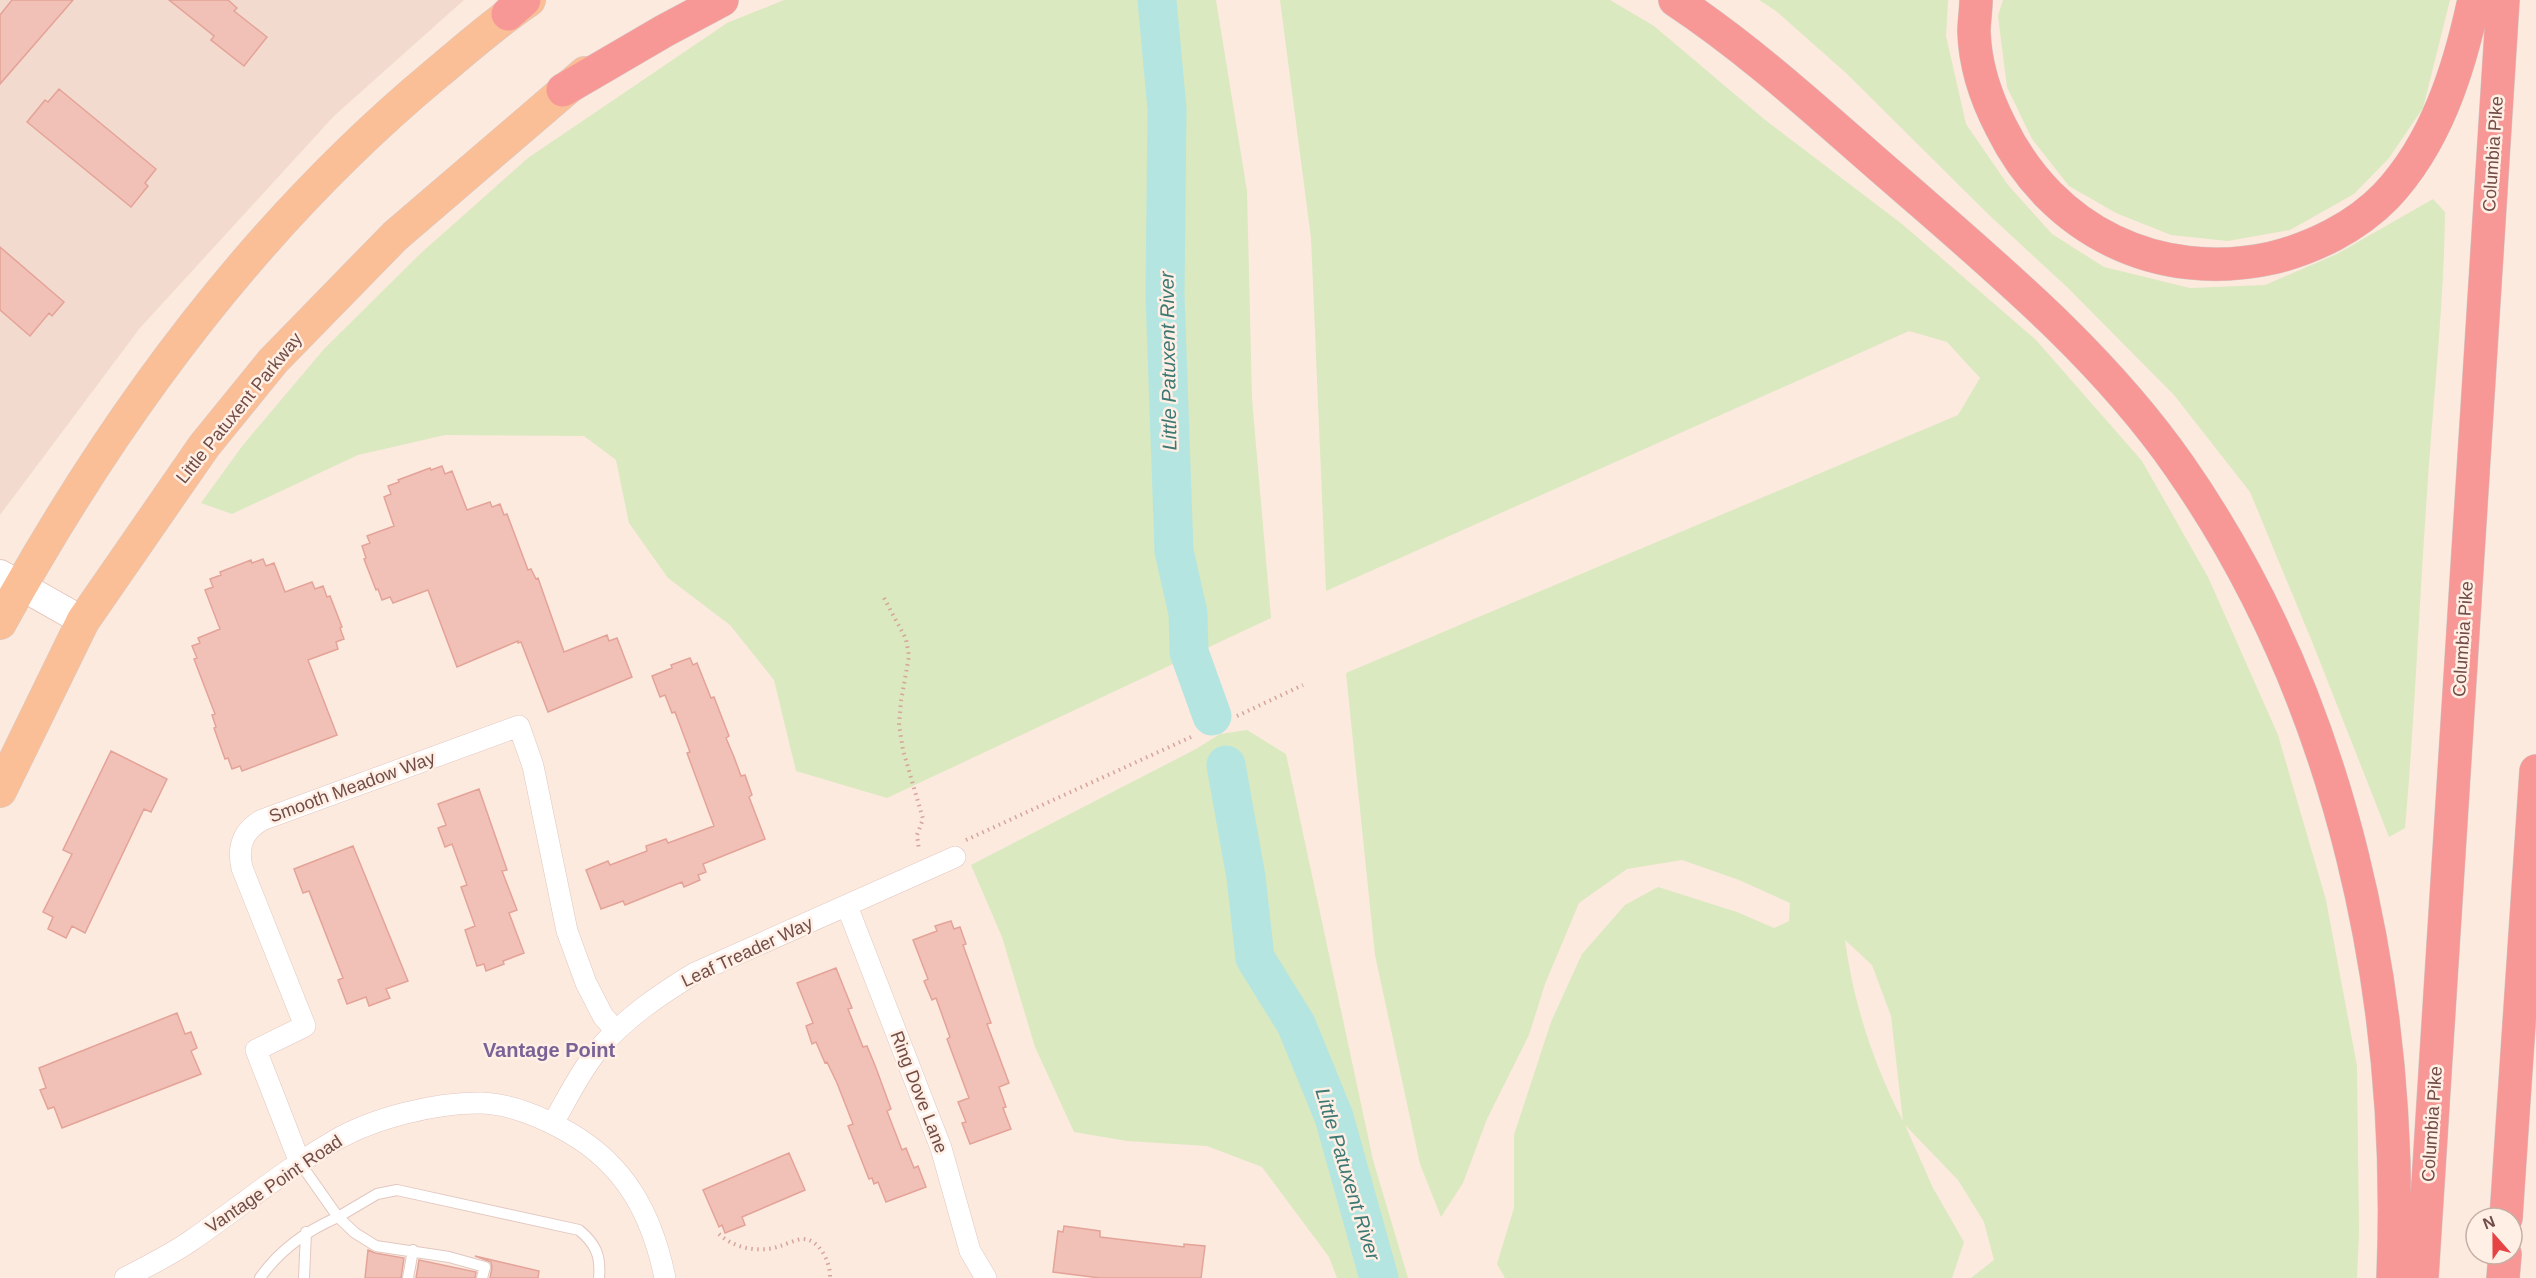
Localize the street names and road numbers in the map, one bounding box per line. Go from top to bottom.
street label: Columbia Pike [2479,95,2507,213]
street label: Little Patuxent Parkway [172,329,306,487]
street label: Columbia Pike [2449,580,2477,698]
street label: Smooth Meadow Way [266,748,438,826]
street label: Leaf Treader Way [678,913,816,991]
street label: Ring Dove Lane [887,1028,951,1156]
street label: Columbia Pike [2418,1065,2446,1183]
street label: Vantage Point Road [202,1131,346,1237]

